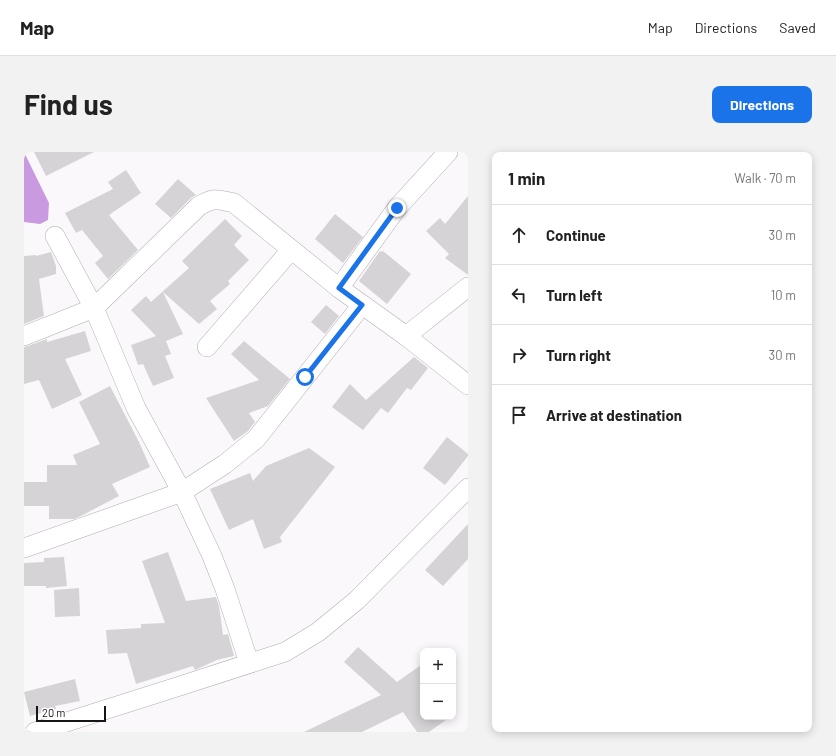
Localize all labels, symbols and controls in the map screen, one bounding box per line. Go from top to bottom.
text: Map [20,16,54,39]
text: Map [648,19,673,36]
text: Directions [695,19,757,36]
text: Saved [779,19,816,36]
button: Directions [712,86,812,123]
text: Find us [24,87,113,121]
text: 1 min [508,168,545,188]
text: Walk · 70 m [734,170,796,186]
route end [388,199,406,217]
icon: ahead [508,224,530,246]
text: Continue [546,226,606,244]
text: 30 m [769,227,796,243]
icon: left [508,284,530,306]
text: Turn left [546,286,602,304]
text: 10 m [771,287,796,303]
icon: right [508,344,530,366]
text: Turn right [546,346,611,364]
text: 30 m [769,347,796,363]
route start [296,368,314,386]
icon: arrive [508,404,530,426]
text: Arrive at destination [546,406,682,424]
map controls [420,648,456,720]
button: + [420,648,456,684]
button: − [420,684,456,720]
scale bar [36,704,106,723]
text: 20 m [42,706,65,719]

